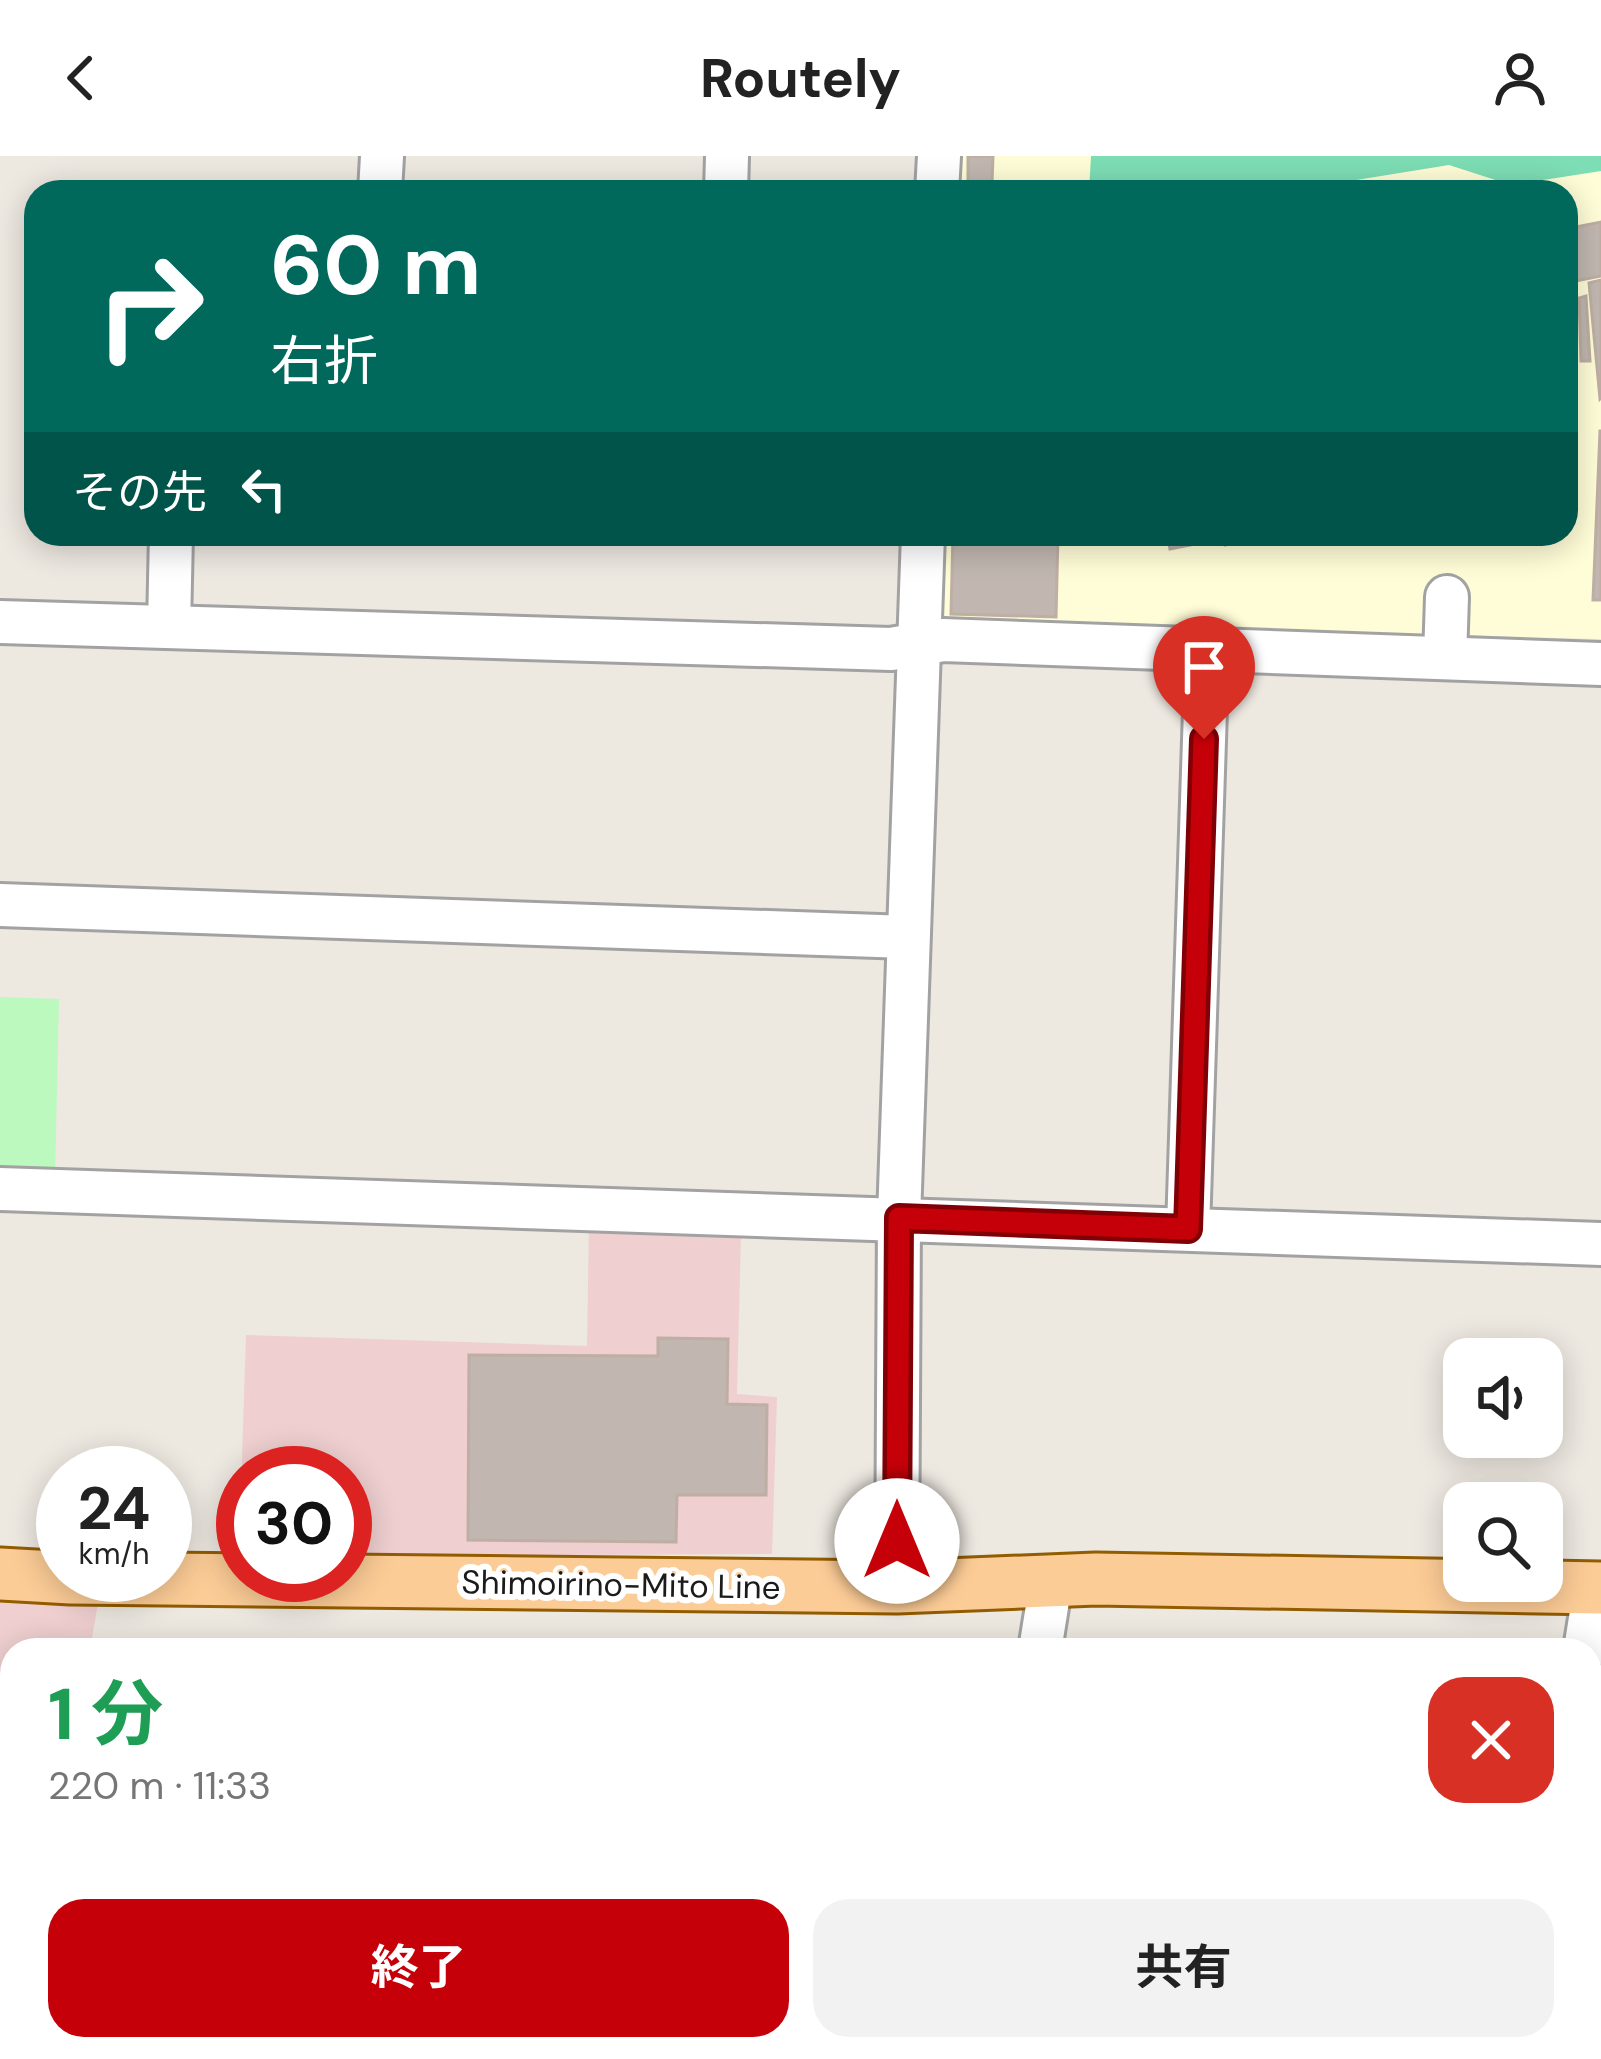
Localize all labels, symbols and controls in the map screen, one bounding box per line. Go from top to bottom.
text: Routely [700,43,901,114]
icon: back [48,45,114,111]
icon: person [1487,45,1553,111]
text: 60 m [270,211,481,320]
icon: right [72,228,228,384]
text: 右折 [270,326,378,397]
icon: left [231,456,297,522]
text: その先 [72,463,207,522]
pin [1153,616,1255,739]
icon: arrive [1171,634,1237,700]
map controls [1443,1338,1563,1602]
button: sound [1443,1338,1563,1458]
speed limit sign: 30 [216,1446,372,1602]
text: 24 [77,1469,151,1548]
position arrow [834,1478,960,1604]
button: search [1443,1482,1563,1602]
text: km/h [79,1534,149,1573]
street label: Shimoirino-Mito Line [461,1560,781,1609]
text: 1 分 [48,1668,163,1761]
button: close [1428,1677,1554,1803]
text: 220 m · 11:33 [48,1760,271,1811]
button: 終了 [48,1899,789,2037]
button: 共有 [813,1899,1554,2037]

